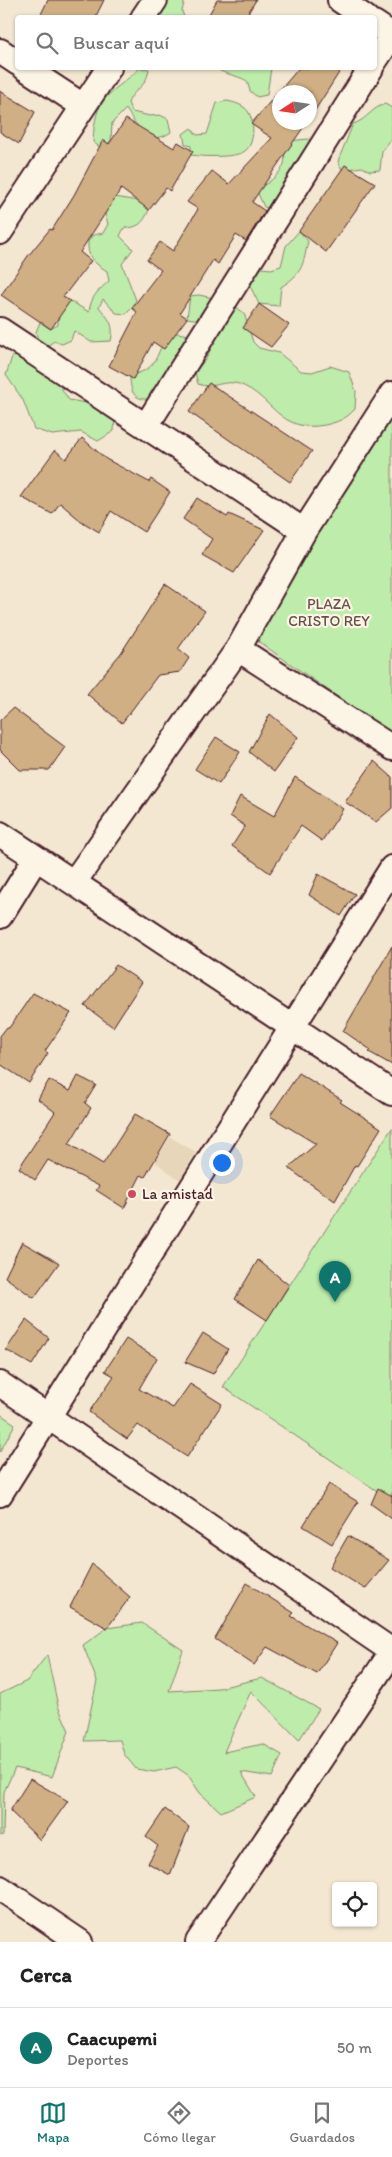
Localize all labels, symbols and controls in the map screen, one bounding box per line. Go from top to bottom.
search box [15,15,377,70]
icon: search [33,29,61,57]
text: Buscar aquí [73,31,169,54]
north arrow [272,85,317,130]
park label: PLAZA CRISTO REY [288,595,370,630]
your location [209,1150,235,1176]
place label: La amistad [142,1185,214,1203]
marker: La amistad [126,1188,138,1200]
pin: A [319,1261,351,1302]
map controls [332,1882,377,1927]
button: locate [332,1882,377,1927]
text: Cerca [20,1962,72,1987]
text: Caacupemi [67,2027,157,2050]
text: A [31,2038,41,2057]
text: 50 m [337,2038,372,2057]
text: Deportes [67,2050,129,2069]
tab: Mapa [37,2099,69,2146]
tab: Cómo llegar [143,2099,216,2146]
tab: Guardados [289,2099,355,2146]

